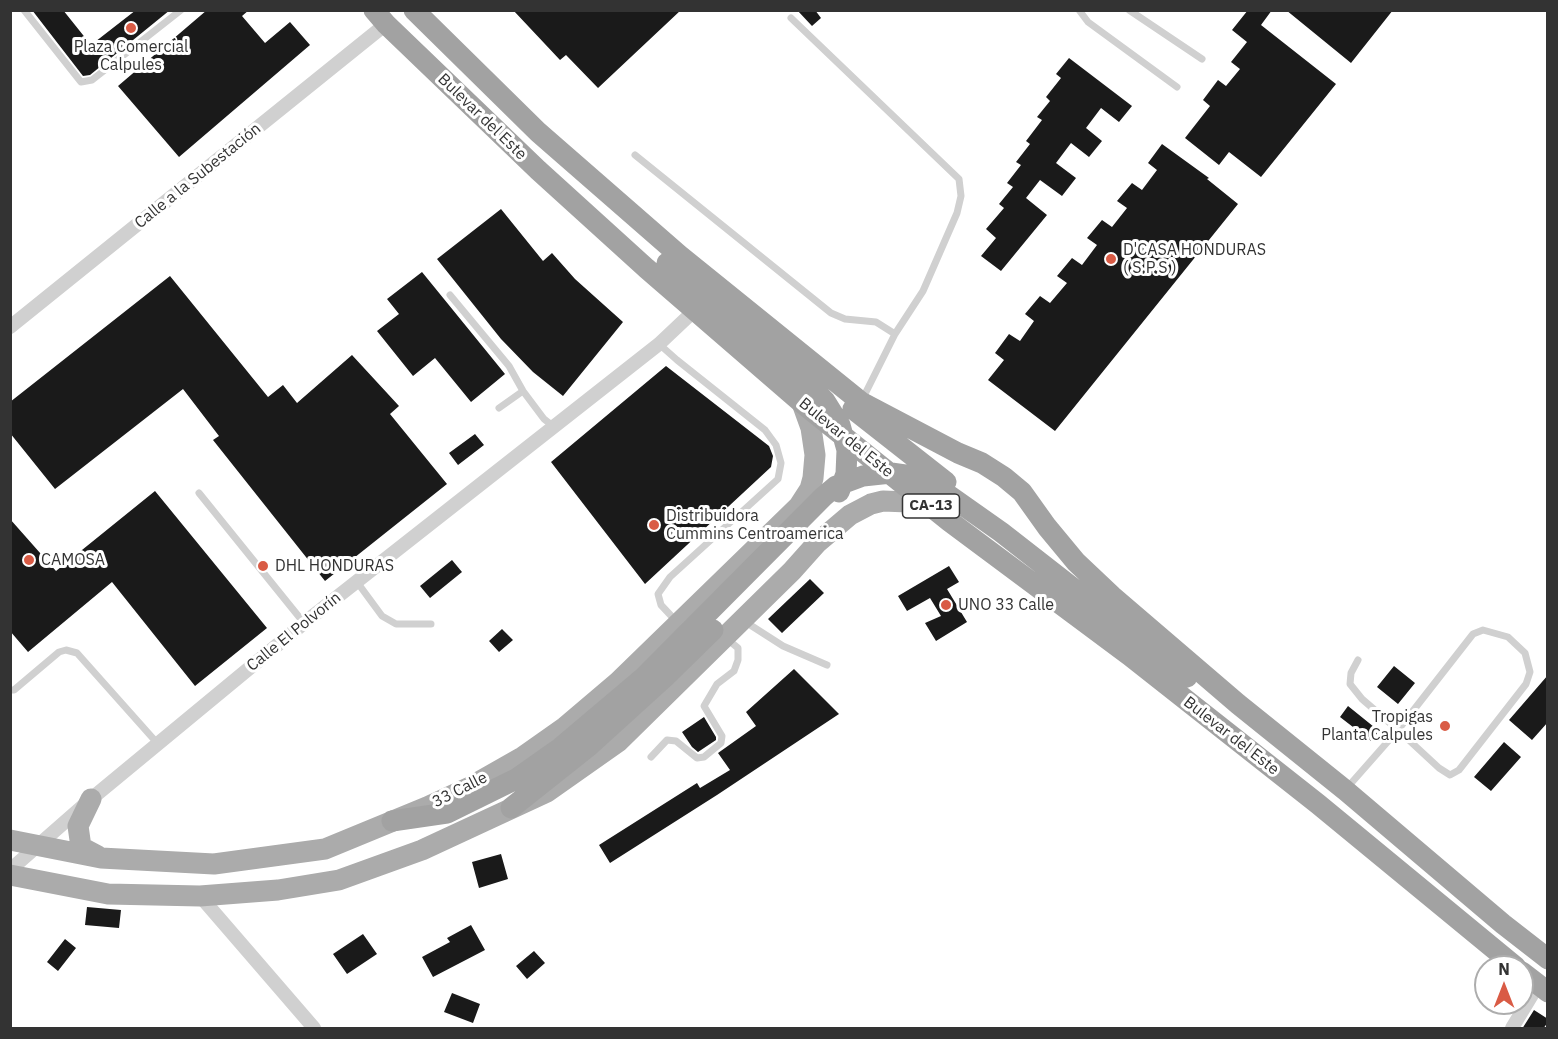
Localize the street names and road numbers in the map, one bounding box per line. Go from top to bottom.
street label: Bulevar del Este [434,70,530,164]
street label: Calle a la Subestación [131,119,265,233]
street label: Bulevar del Este [795,394,897,482]
road number: CA-13 [902,494,960,518]
street label: Calle El Polvorín [243,588,345,676]
street label: Bulevar del Este [1179,693,1283,779]
street label: 33 Calle [429,768,491,812]

